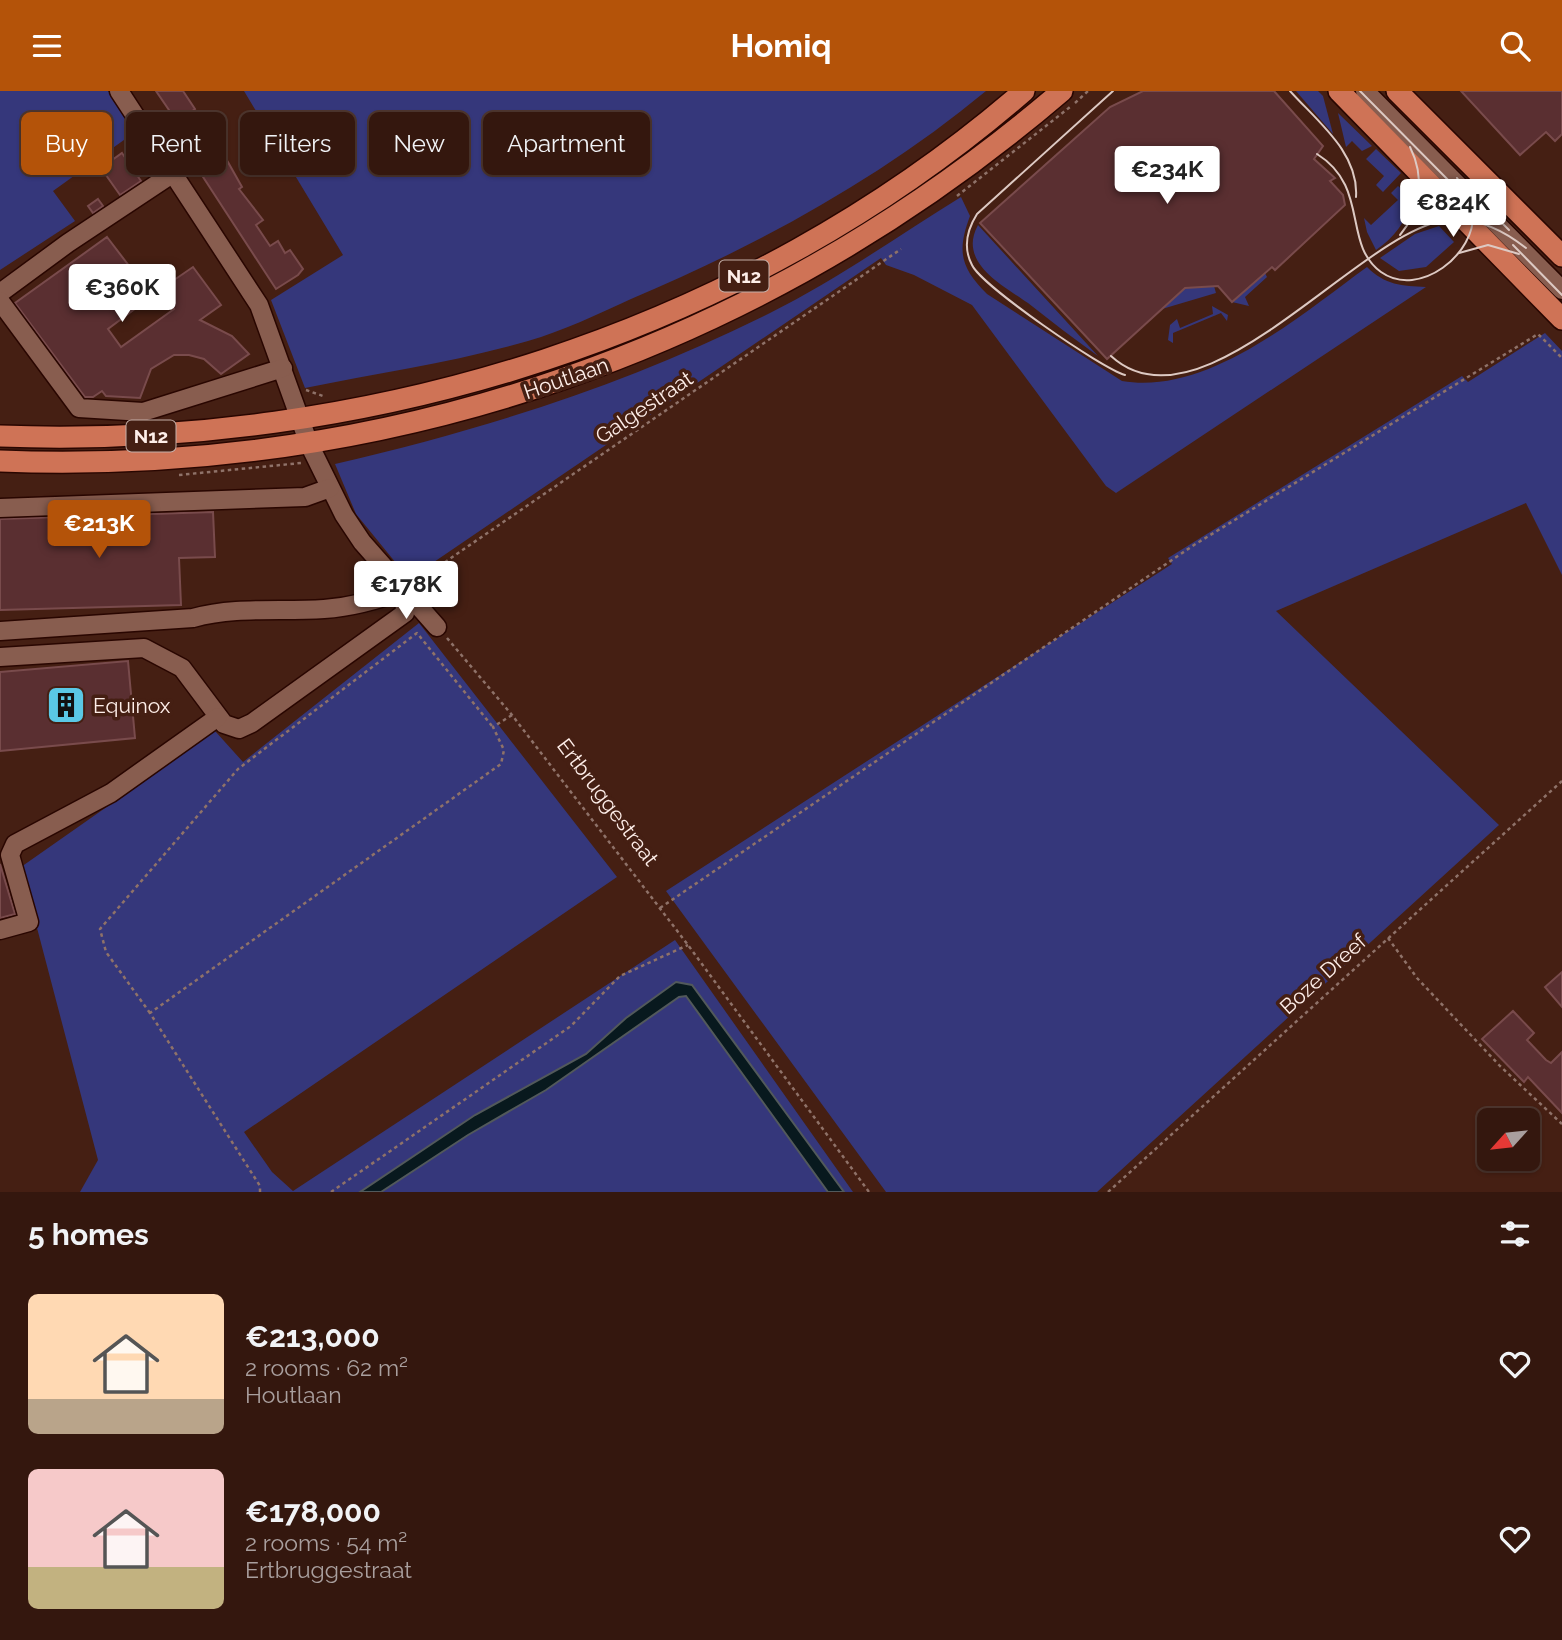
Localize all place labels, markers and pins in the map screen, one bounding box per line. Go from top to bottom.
pin: €234K [1118,146,1216,206]
pin: €824K [1404,179,1502,239]
pin: €360K [73,265,171,324]
pin: €213K [50,501,148,560]
pin: €178K [357,561,455,621]
building icon: Equinox [45,684,87,726]
place label: Equinox [93,693,171,718]

